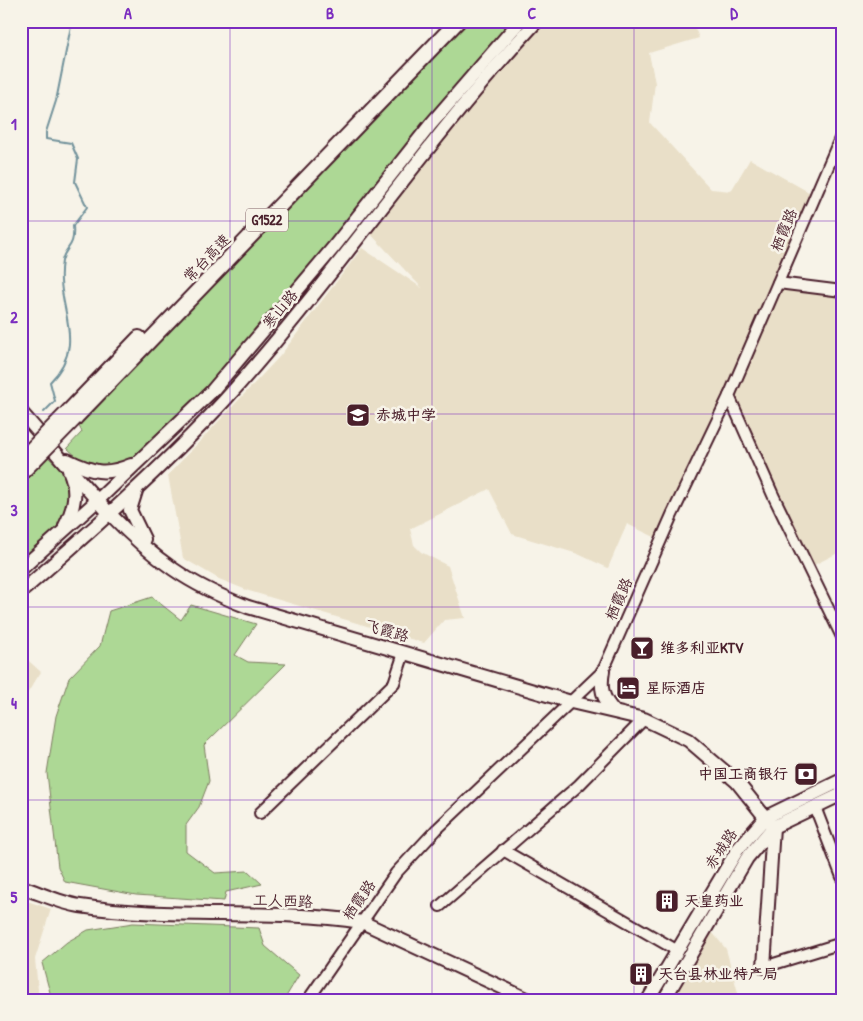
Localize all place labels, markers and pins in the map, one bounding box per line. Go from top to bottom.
school or university icon: 赤城中学 [345,402,371,428]
place label: 赤城中学 [376,404,436,425]
bar icon: 维多利亚KTV [629,635,655,661]
place label: 维多利亚KTV [660,637,744,658]
hotel icon: 星际酒店 [615,675,641,701]
place label: 星际酒店 [646,677,706,698]
bank icon: 中国工商银行 [793,761,819,787]
place label: 中国工商银行 [698,763,788,784]
building icon: 天皇药业 [654,888,680,914]
place label: 天皇药业 [684,890,744,911]
building icon: 天台县林业特产局 [628,961,654,987]
place label: 天台县林业特产局 [658,963,778,984]

